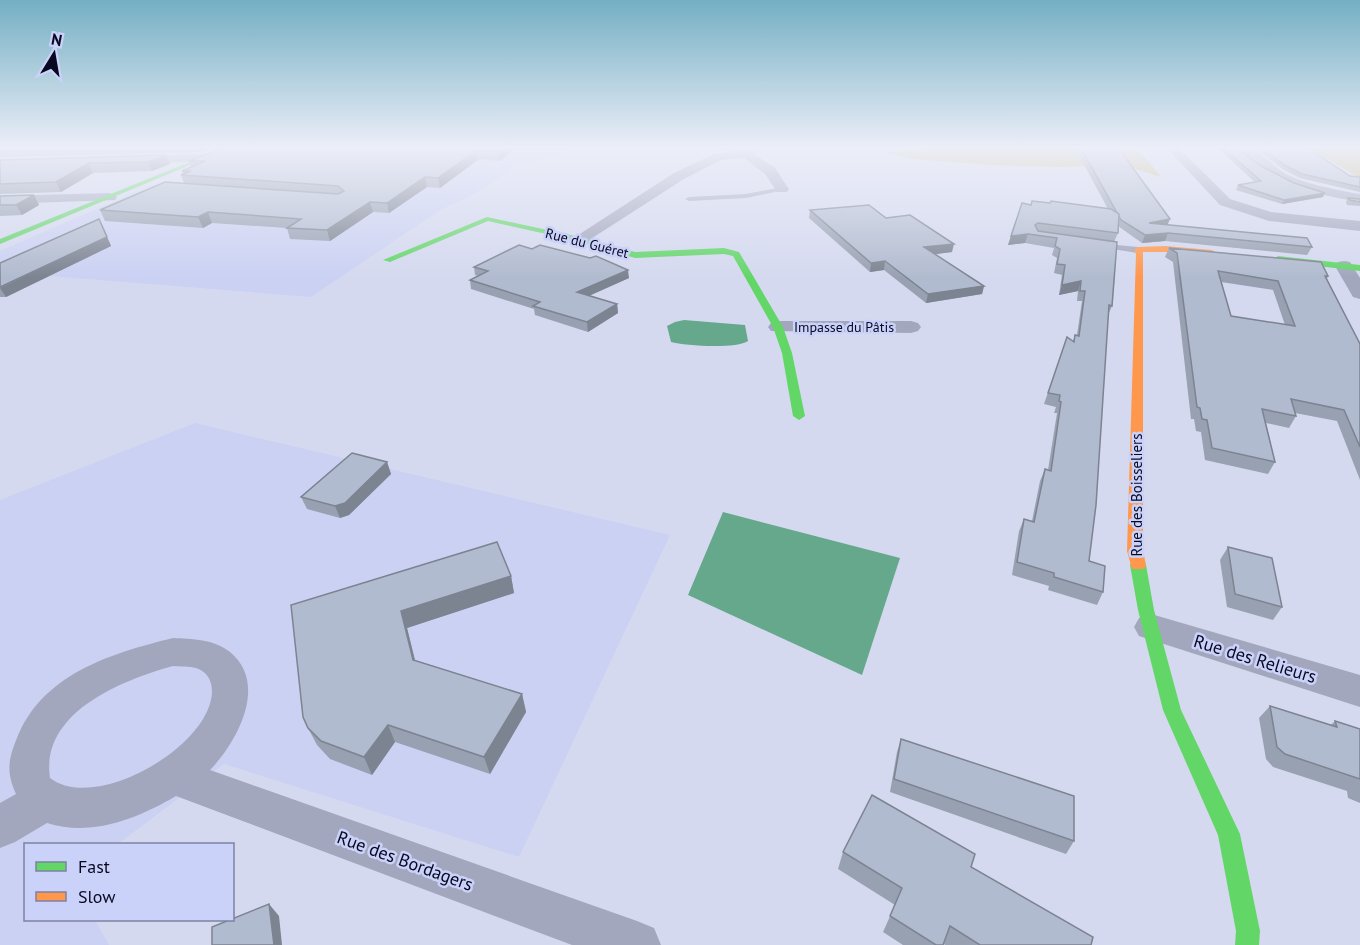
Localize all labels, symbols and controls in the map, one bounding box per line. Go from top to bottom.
north arrow [24,24,84,84]
text: N [50,28,64,50]
street label: Rue du Guéret [543,224,631,262]
street label: Impasse du Pâtis [794,318,894,336]
street label: Rue des Boisseliers [1127,433,1146,557]
street label: Rue des Relieurs [1191,629,1319,688]
street label: Rue des Bordagers [334,825,476,896]
legend [24,843,234,921]
text: Fast [78,855,110,878]
text: Slow [78,885,116,908]

